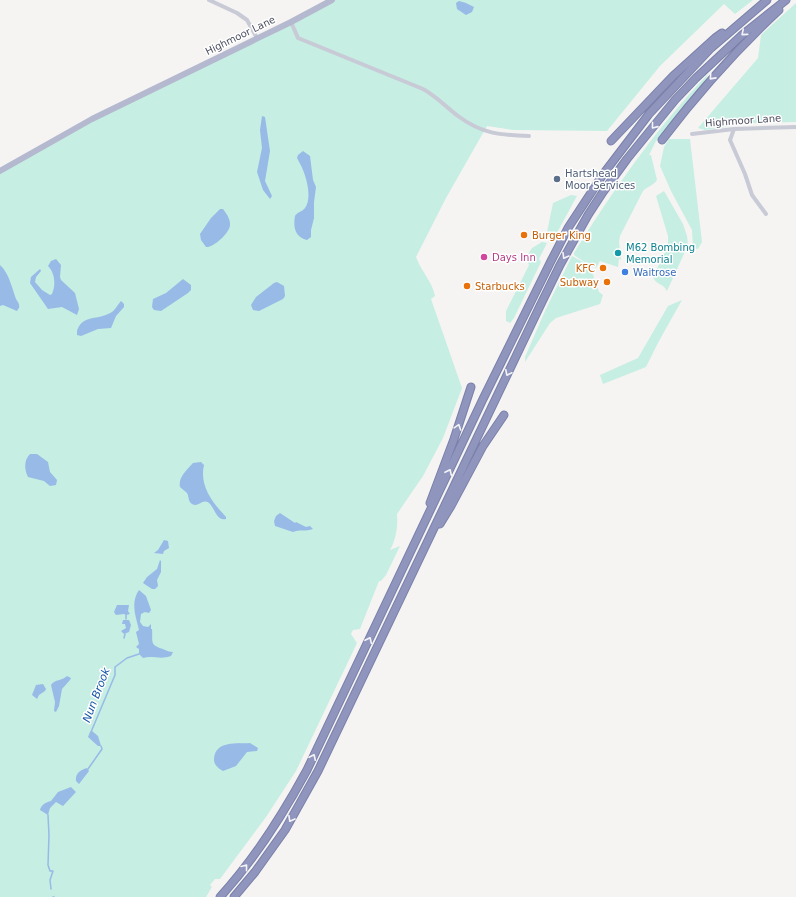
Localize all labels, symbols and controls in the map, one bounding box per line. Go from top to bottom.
street label: Highmoor Lane [203,14,277,57]
one-way arrow [742,29,749,36]
one-way arrow [710,73,717,80]
street label: Highmoor Lane [705,112,782,129]
one-way arrow [651,122,658,129]
place label: Hartshead Moor Services [565,168,635,191]
marker: Hartshead Moor Services [552,174,562,184]
marker: Burger King [519,230,529,240]
place label: Burger King [532,230,591,241]
place label: M62 Bombing Memorial [626,242,695,265]
marker: M62 Bombing Memorial [613,248,623,258]
marker: Days Inn [479,252,489,262]
place label: Days Inn [492,252,536,263]
one-way arrow [562,252,570,260]
place label: KFC [576,263,595,274]
marker: KFC [598,263,608,273]
marker: Waitrose [620,267,630,277]
place label: Waitrose [633,267,676,278]
place label: Subway [560,277,599,288]
marker: Subway [602,277,612,287]
marker: Starbucks [462,281,472,291]
place label: Starbucks [475,281,525,292]
one-way arrow [505,369,513,376]
one-way arrow [453,423,462,430]
one-way arrow [444,468,452,476]
one-way arrow [364,636,372,644]
water label: Nun Brook [80,665,113,724]
one-way arrow [309,754,316,762]
one-way arrow [289,815,296,822]
one-way arrow [240,865,247,872]

